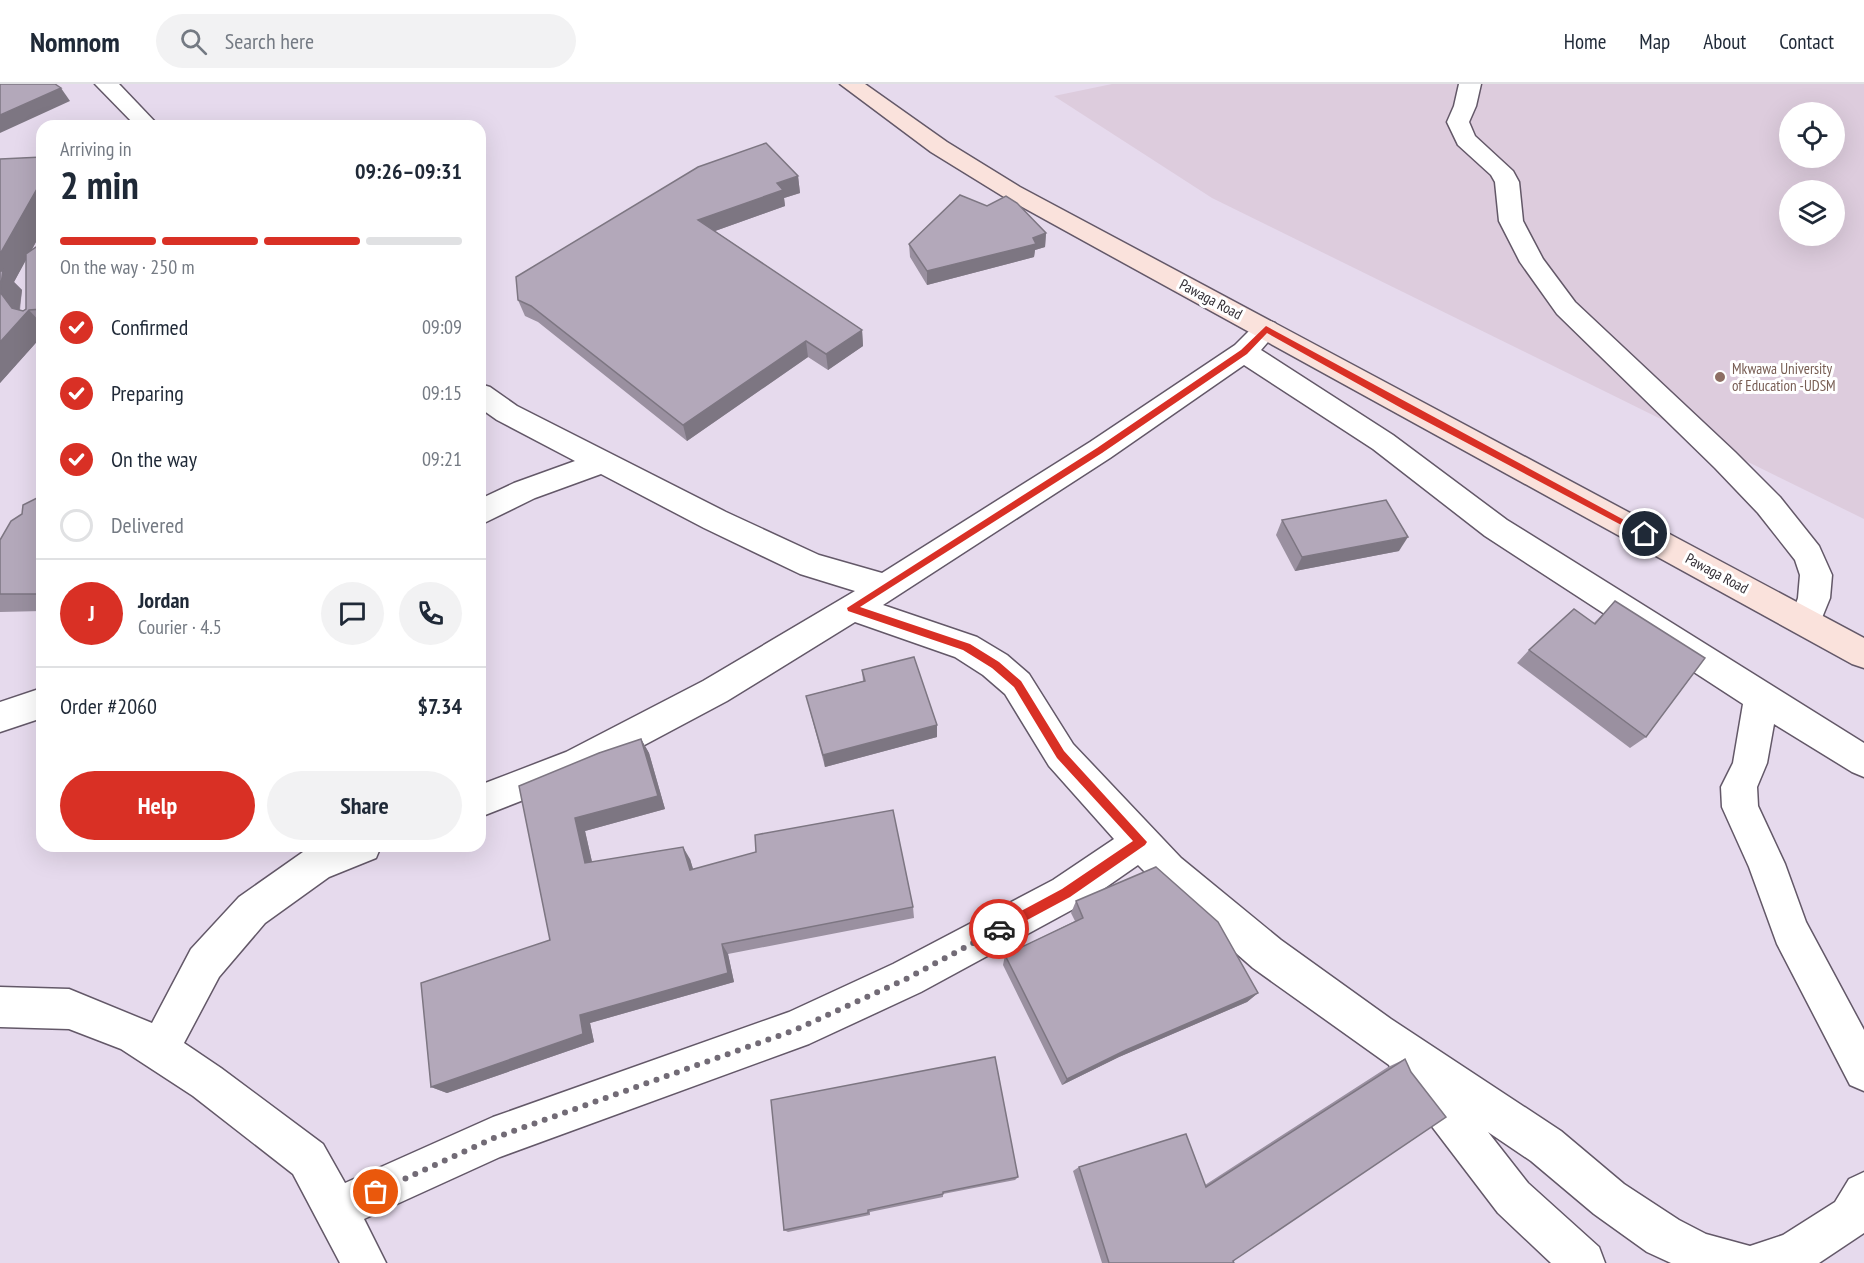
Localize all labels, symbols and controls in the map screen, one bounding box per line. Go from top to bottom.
search box [156,14,576,68]
text: Nomnom [30,23,120,60]
icon: search [177,25,210,58]
text: Search here [225,27,314,55]
text: Home [1564,28,1606,55]
text: Map [1639,28,1670,55]
text: About [1703,28,1746,55]
text: Contact [1779,28,1834,55]
map controls [1779,102,1845,246]
button: locate [1779,102,1845,168]
text: Arriving in [60,136,132,162]
text: 09:26–09:31 [355,157,462,185]
text: 2 min [60,159,139,210]
button: layers [1779,180,1845,246]
text: On the way · 250 m [60,254,195,280]
street label: Pawaga Road [1176,275,1246,323]
icon: check [60,311,93,344]
text: Confirmed [111,313,188,341]
text: 09:09 [422,314,462,340]
place label: Mkwawa University of Education -UDSM [1732,359,1836,395]
marker: Mkwawa University of Education -UDSM [1713,370,1727,384]
icon: check [60,377,93,410]
text: Preparing [111,379,184,407]
text: 09:15 [422,380,462,406]
icon: check [60,443,93,476]
text: On the way [111,445,197,473]
text: 09:21 [422,446,462,472]
pin [1619,508,1670,559]
text: Delivered [111,511,184,539]
icon: home [1628,517,1661,550]
street label: Pawaga Road [1682,549,1752,597]
button: chat [321,582,384,645]
button: phone [399,582,462,645]
text: Jordan [138,586,189,614]
text: J [88,599,95,627]
text: Courier · 4.5 [138,614,222,640]
text: Order #2060 [60,692,157,720]
text: $7.34 [417,692,462,720]
button: Help [60,771,255,840]
button: Share [267,771,462,840]
courier [969,899,1029,959]
icon: car [983,913,1016,946]
pin [350,1166,401,1217]
icon: bag [359,1175,392,1208]

